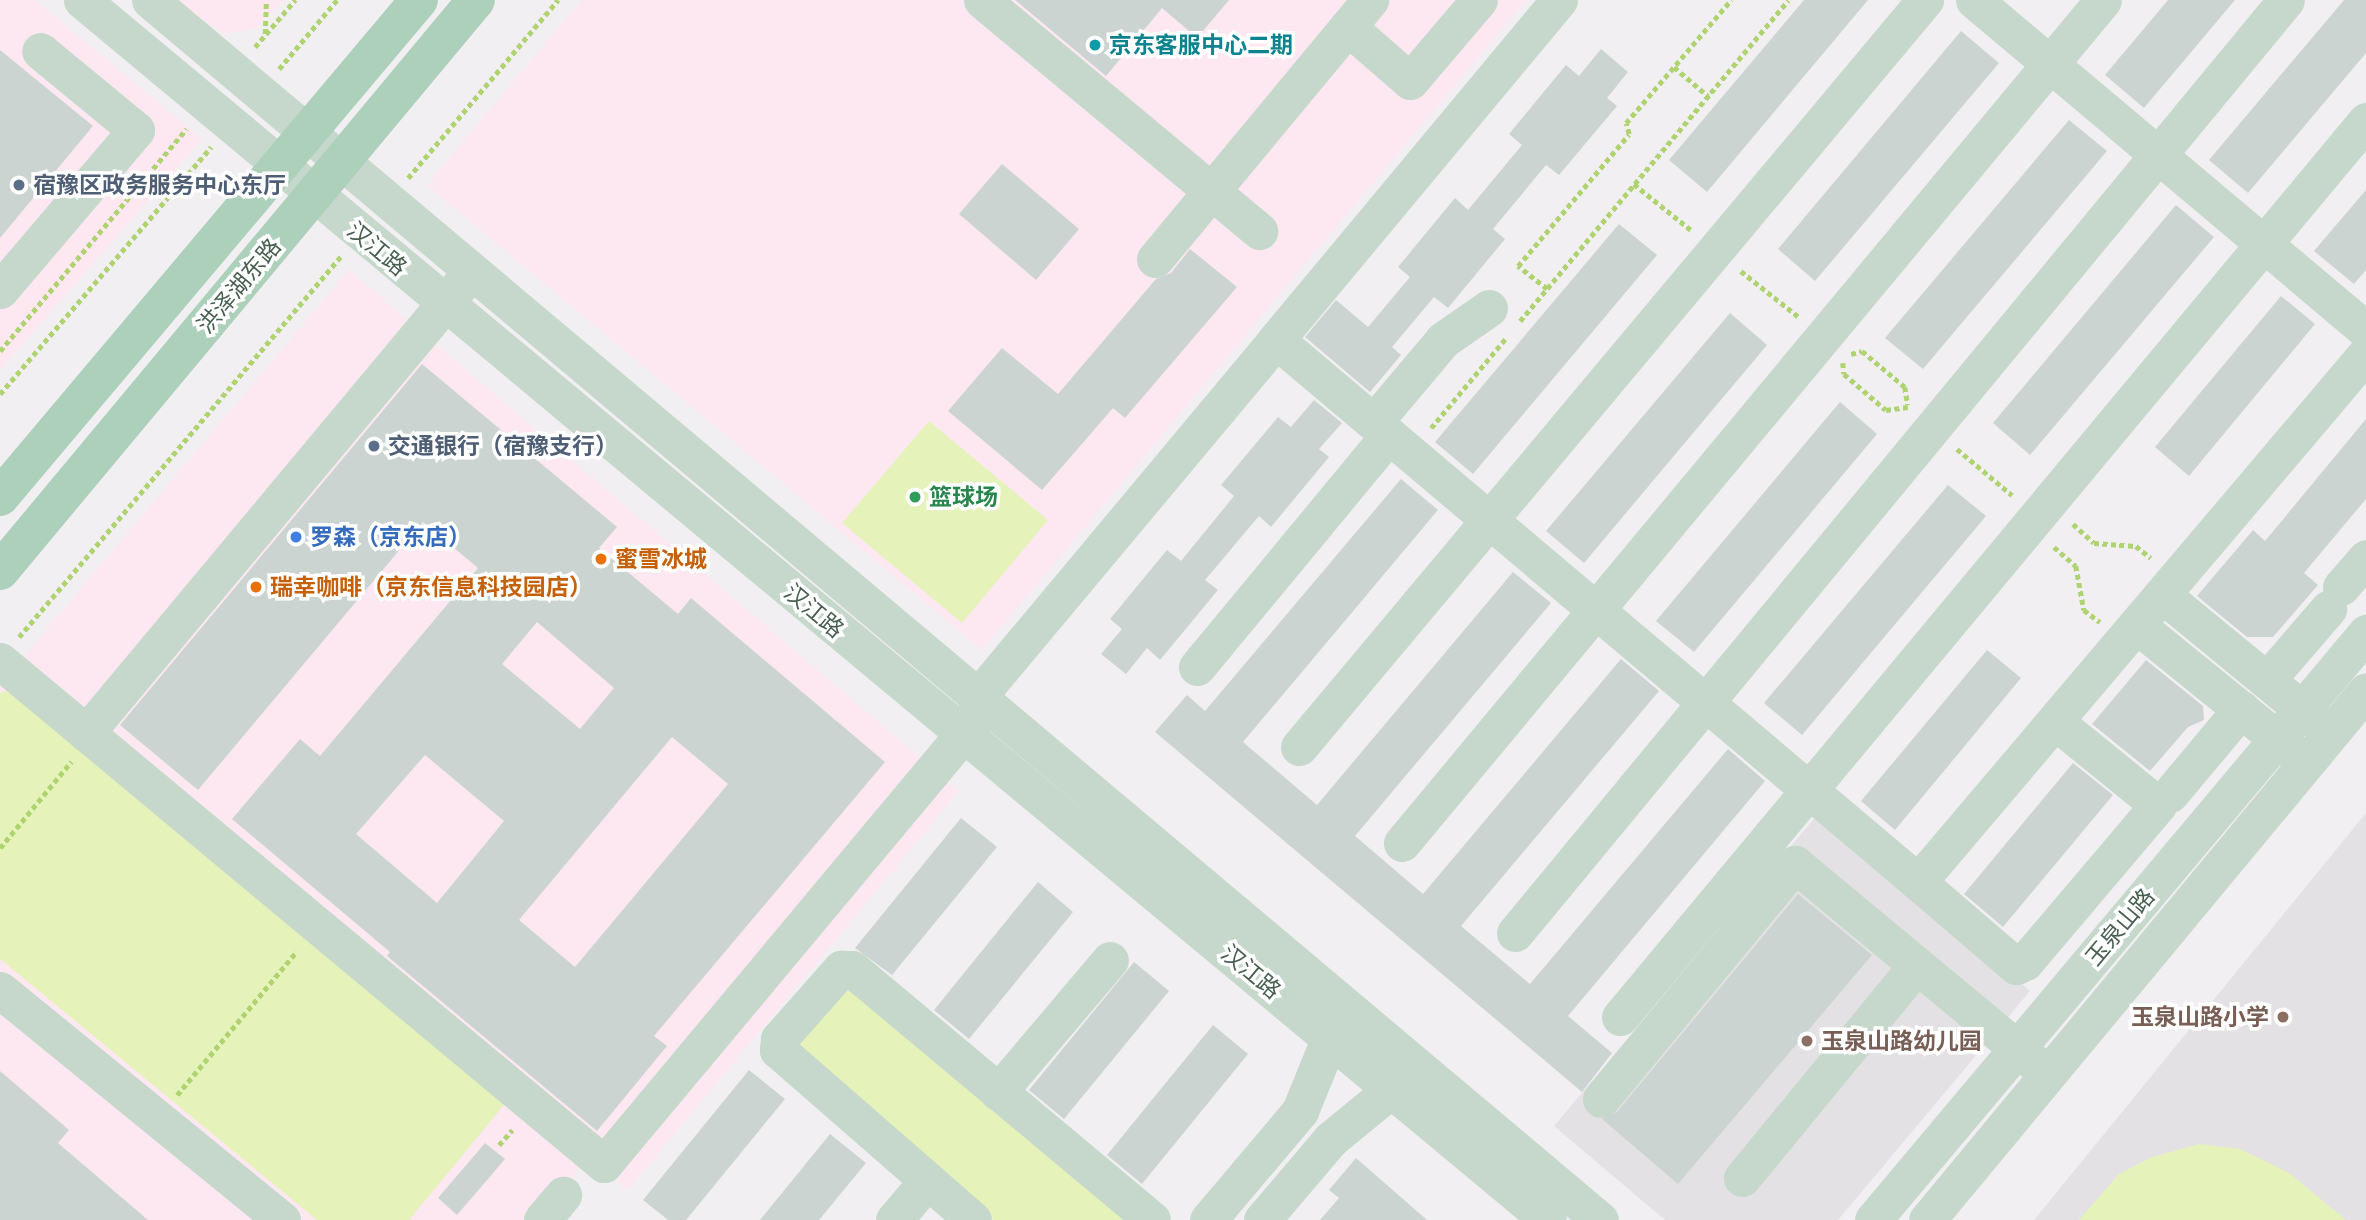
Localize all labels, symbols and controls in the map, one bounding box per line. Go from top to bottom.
place label: 京东客服中心二期 [1109,31,1293,59]
marker: 京东客服中心二期 [1087,37,1103,53]
place label: 宿豫区政务服务中心东厅 [33,171,286,199]
marker: 宿豫区政务服务中心东厅 [11,177,27,193]
street label: 汉江路 [342,216,412,282]
street label: 洪泽湖东路 [191,233,287,339]
place label: 交通银行（宿豫支行） [388,432,618,460]
marker: 交通银行（宿豫支行） [366,438,382,454]
place label: 篮球场 [929,483,998,511]
marker: 篮球场 [907,489,923,505]
place label: 罗森（京东店） [310,523,471,551]
marker: 罗森（京东店） [288,529,304,545]
place label: 蜜雪冰城 [615,545,707,573]
marker: 蜜雪冰城 [593,551,609,567]
place label: 瑞幸咖啡（京东信息科技园店） [270,573,592,601]
street label: 汉江路 [779,578,849,644]
marker: 瑞幸咖啡（京东信息科技园店） [248,579,264,595]
street label: 玉泉山路 [2080,883,2160,971]
street label: 汉江路 [1216,939,1286,1005]
place label: 玉泉山路小学 [2131,1003,2269,1031]
marker: 玉泉山路小学 [2275,1009,2291,1025]
place label: 玉泉山路幼儿园 [1821,1027,1982,1055]
marker: 玉泉山路幼儿园 [1799,1033,1815,1049]

